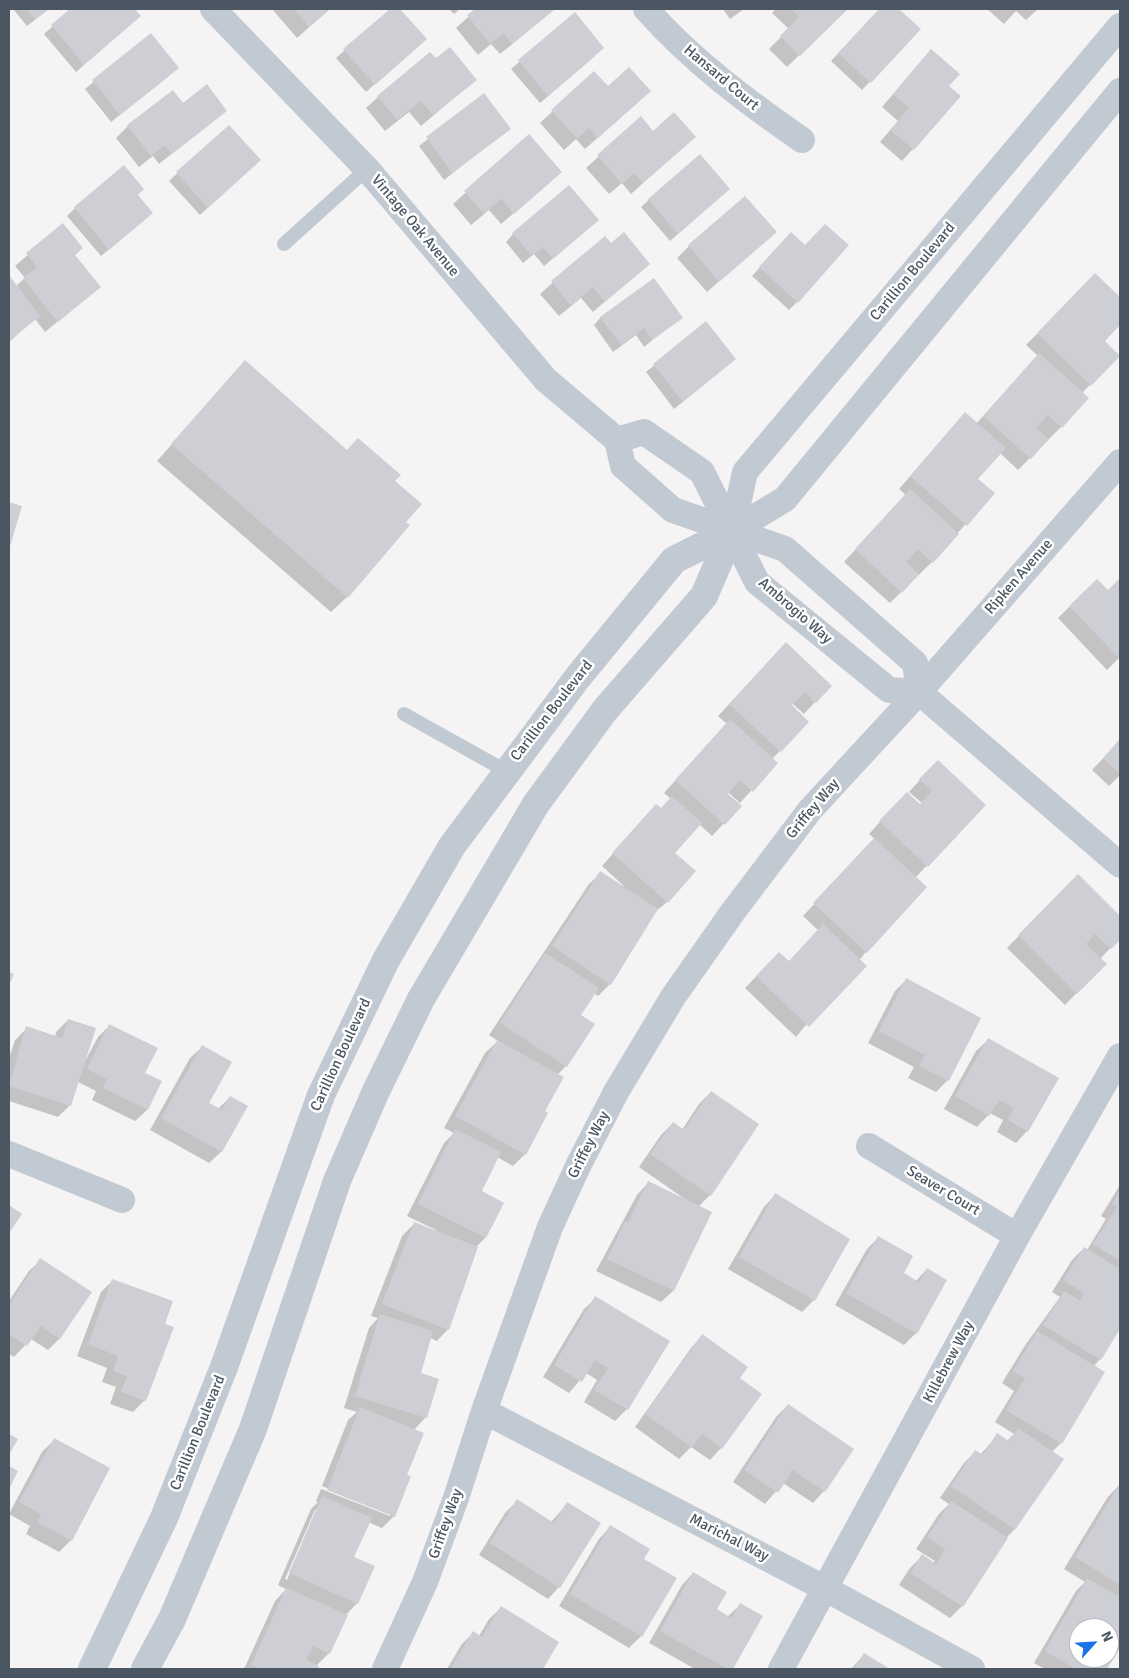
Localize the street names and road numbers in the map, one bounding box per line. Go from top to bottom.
street label: Hansard Court [680,41,762,115]
street label: Vintage Oak Avenue [367,171,463,281]
street label: Carillion Boulevard [867,219,959,325]
street label: Ripken Avenue [981,536,1057,618]
street label: Ambrogio Way [754,574,836,648]
street label: Carillion Boulevard [507,657,597,765]
street label: Griffey Way [783,775,843,843]
street label: Carillion Boulevard [307,996,375,1114]
street label: Griffey Way [564,1108,614,1182]
street label: Seaver Court [903,1162,983,1220]
street label: Killebrew Way [920,1318,978,1406]
street label: Carillion Boulevard [167,1373,229,1493]
street label: Griffey Way [425,1487,467,1561]
street label: Marichal Way [686,1510,772,1566]

